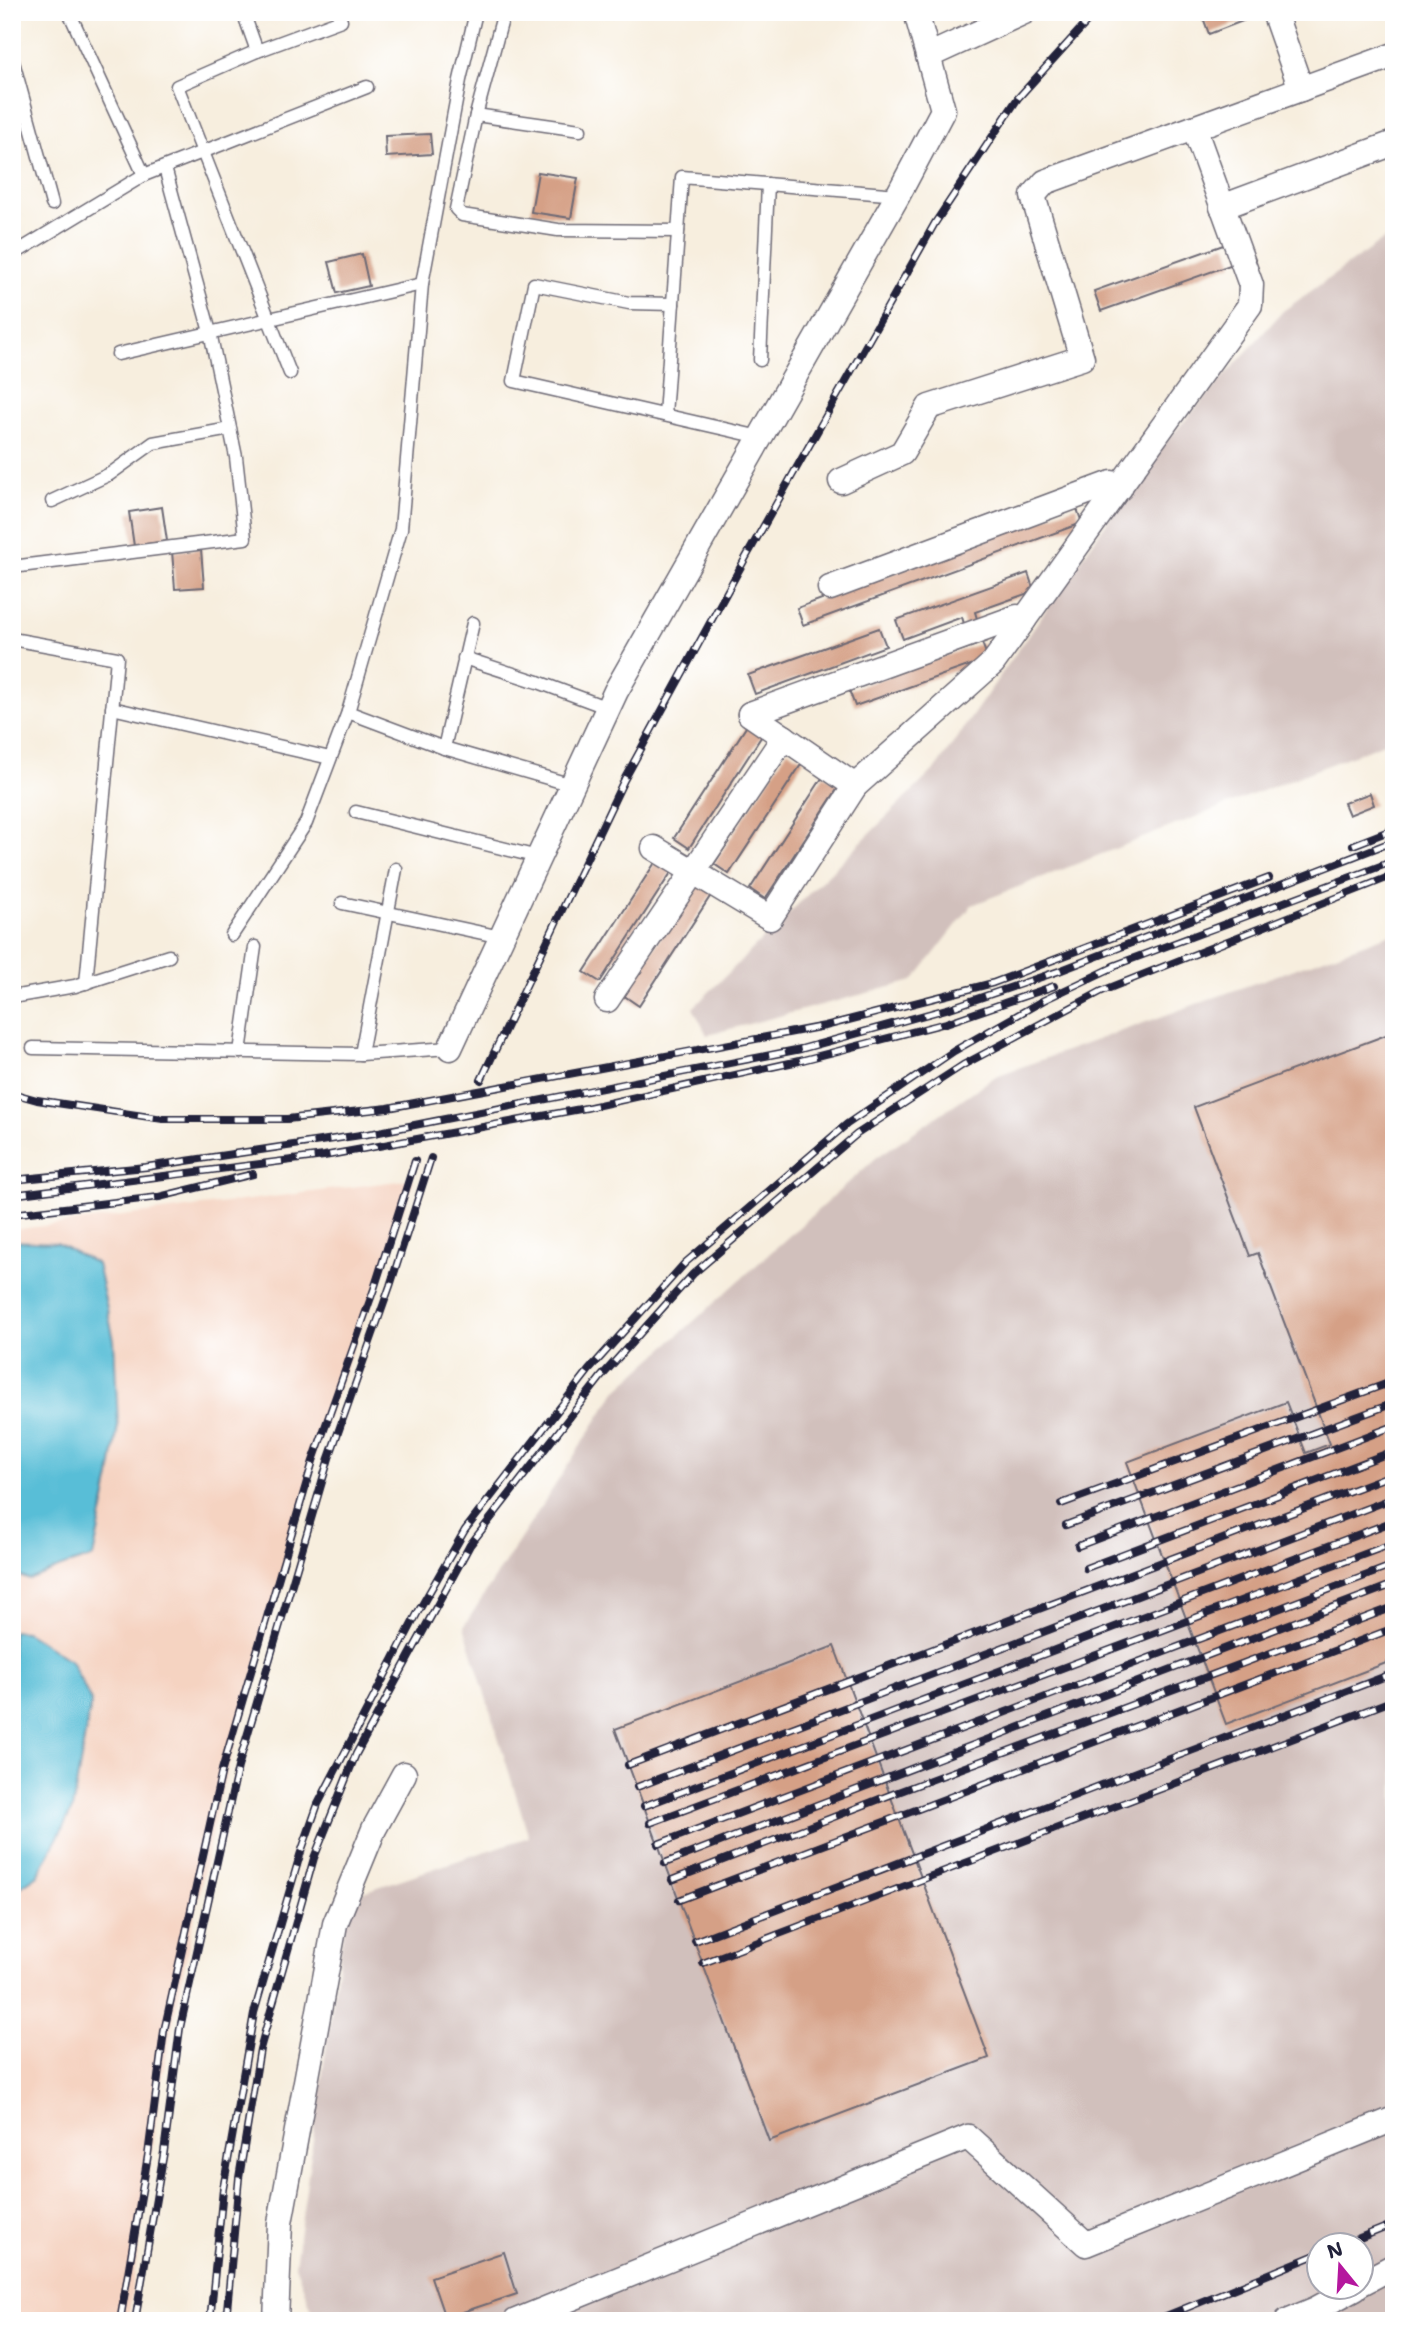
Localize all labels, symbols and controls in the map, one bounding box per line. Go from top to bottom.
north arrow [1304,2232,1374,2302]
text: N [1324,2236,1346,2265]

